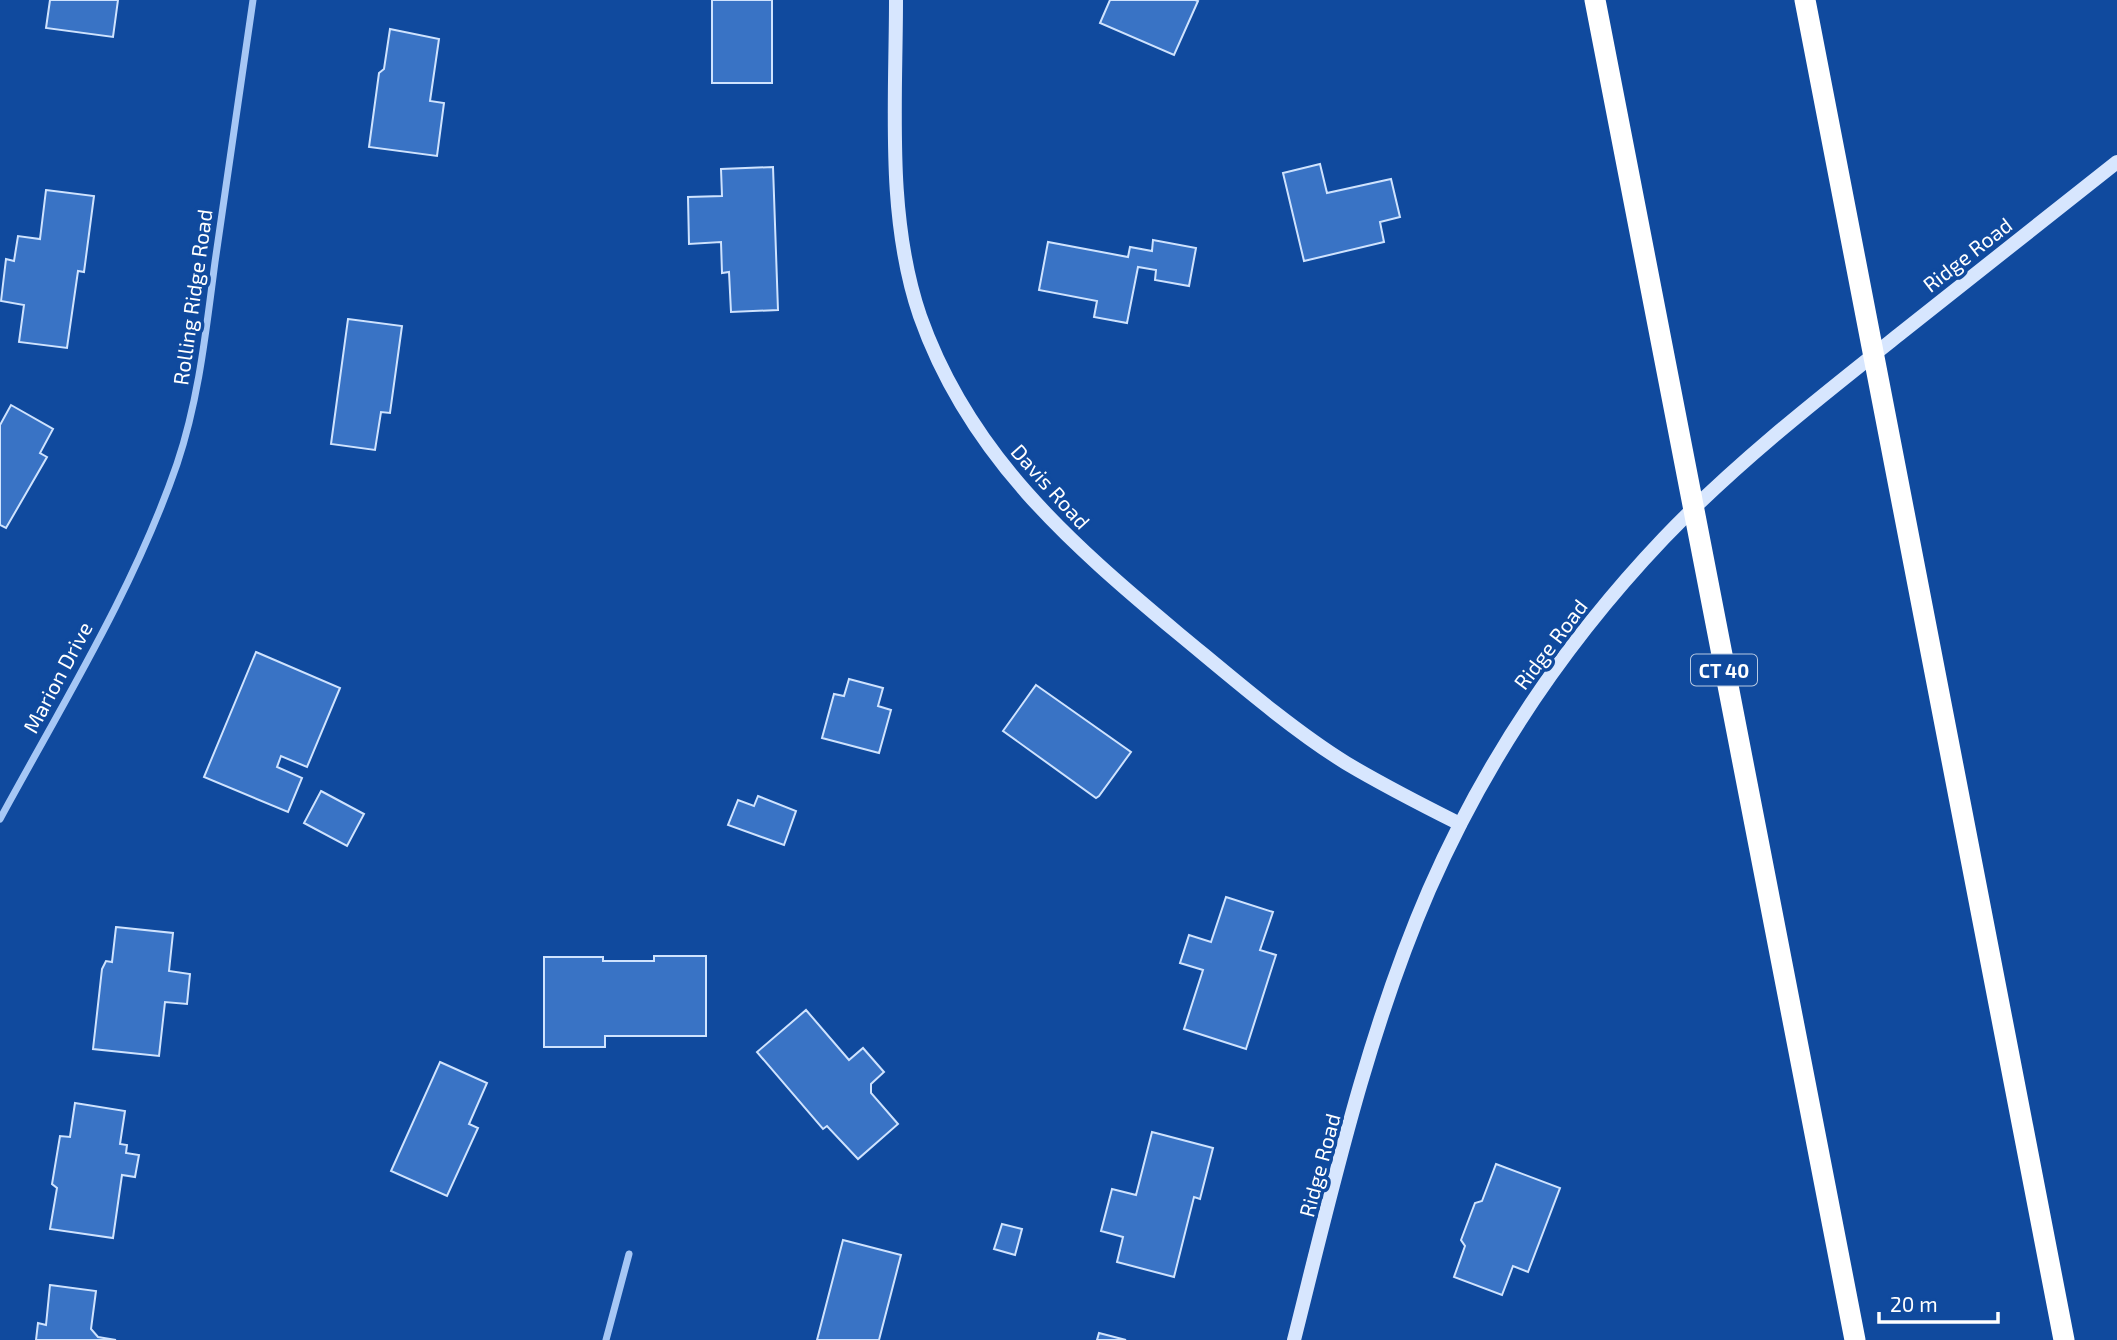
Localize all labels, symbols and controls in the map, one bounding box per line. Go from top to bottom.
street label: Rolling Ridge Road [167,207,217,387]
street label: Ridge Road [1917,211,2017,297]
street label: Davis Road [1006,438,1096,534]
street label: Ridge Road [1508,594,1592,694]
street label: Marion Drive [17,617,97,737]
road number: CT 40 [1691,654,1757,685]
street label: Ridge Road [1293,1110,1345,1220]
scale bar [1879,1280,1998,1324]
text: 20 m [1890,1291,1938,1316]

